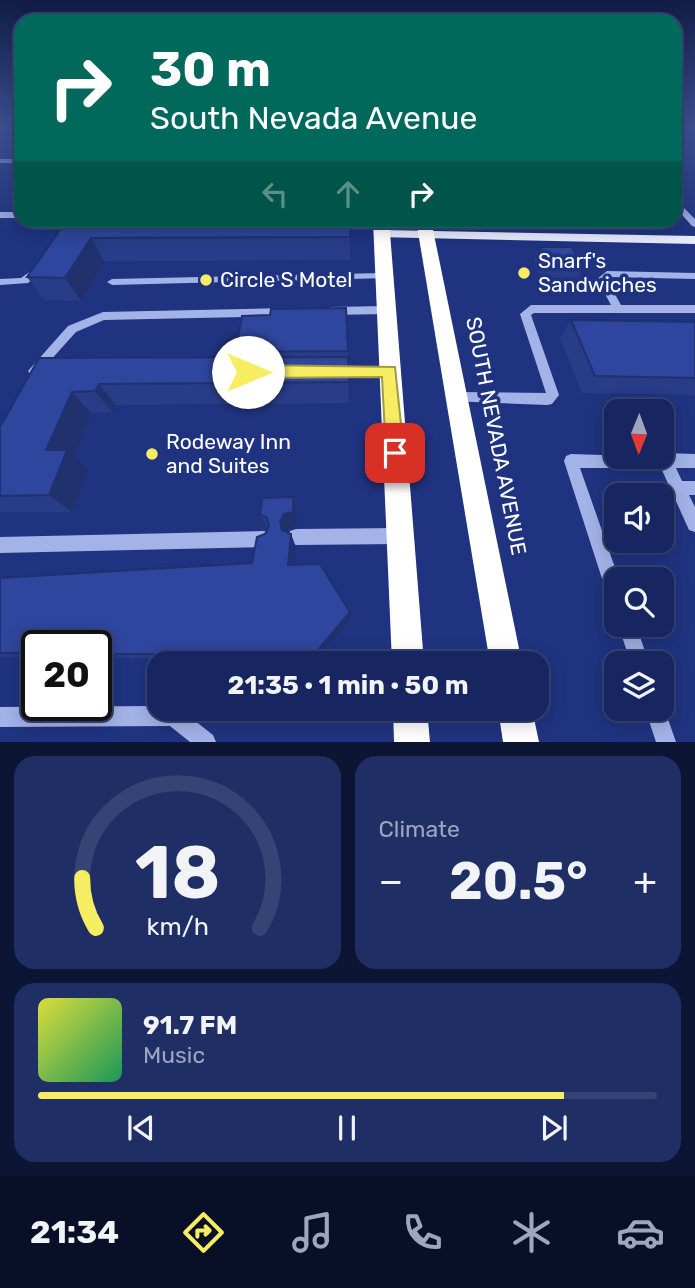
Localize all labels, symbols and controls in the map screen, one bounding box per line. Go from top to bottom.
text: 30 m [150,40,271,98]
icon: right [35,42,126,133]
text: South Nevada Avenue [150,99,478,137]
icon: left [256,175,294,213]
icon: ahead [329,175,367,213]
icon: right [402,175,440,213]
place label: Snarf's Sandwiches [538,248,657,297]
marker: Snarf's Sandwiches [516,265,532,281]
place label: Circle S Motel [220,267,352,292]
marker: Circle S Motel [198,272,214,288]
street label: SOUTH NEVADA AVENUE [461,315,532,557]
position arrow [211,335,285,409]
north arrow [604,399,674,469]
map controls [604,399,674,721]
pin [365,423,425,483]
place label: Rodeway Inn and Suites [166,429,291,478]
icon: arrive [376,434,414,472]
marker: Rodeway Inn and Suites [144,446,160,462]
button: sound [604,483,674,553]
button: search [604,567,674,637]
speed limit sign: 20 [21,630,112,721]
button: layers [604,651,674,721]
text: 21:35 · 1 min · 50 m [228,670,468,701]
text: Climate [379,815,460,843]
text: 18 [135,831,220,917]
text: 20.5° [449,850,588,912]
text: − [379,858,403,904]
text: + [633,858,657,904]
text: km/h [146,912,208,941]
text: 91.7 FM [143,1010,237,1041]
text: Music [143,1041,205,1069]
icon: previous [122,1109,160,1147]
icon: pause [328,1109,366,1147]
icon: next [535,1109,573,1147]
icon: directions [179,1208,228,1257]
icon: music [288,1208,337,1257]
icon: phone [398,1208,447,1257]
icon: climate [507,1208,556,1257]
icon: car [616,1208,665,1257]
text: 21:34 [30,1213,119,1251]

